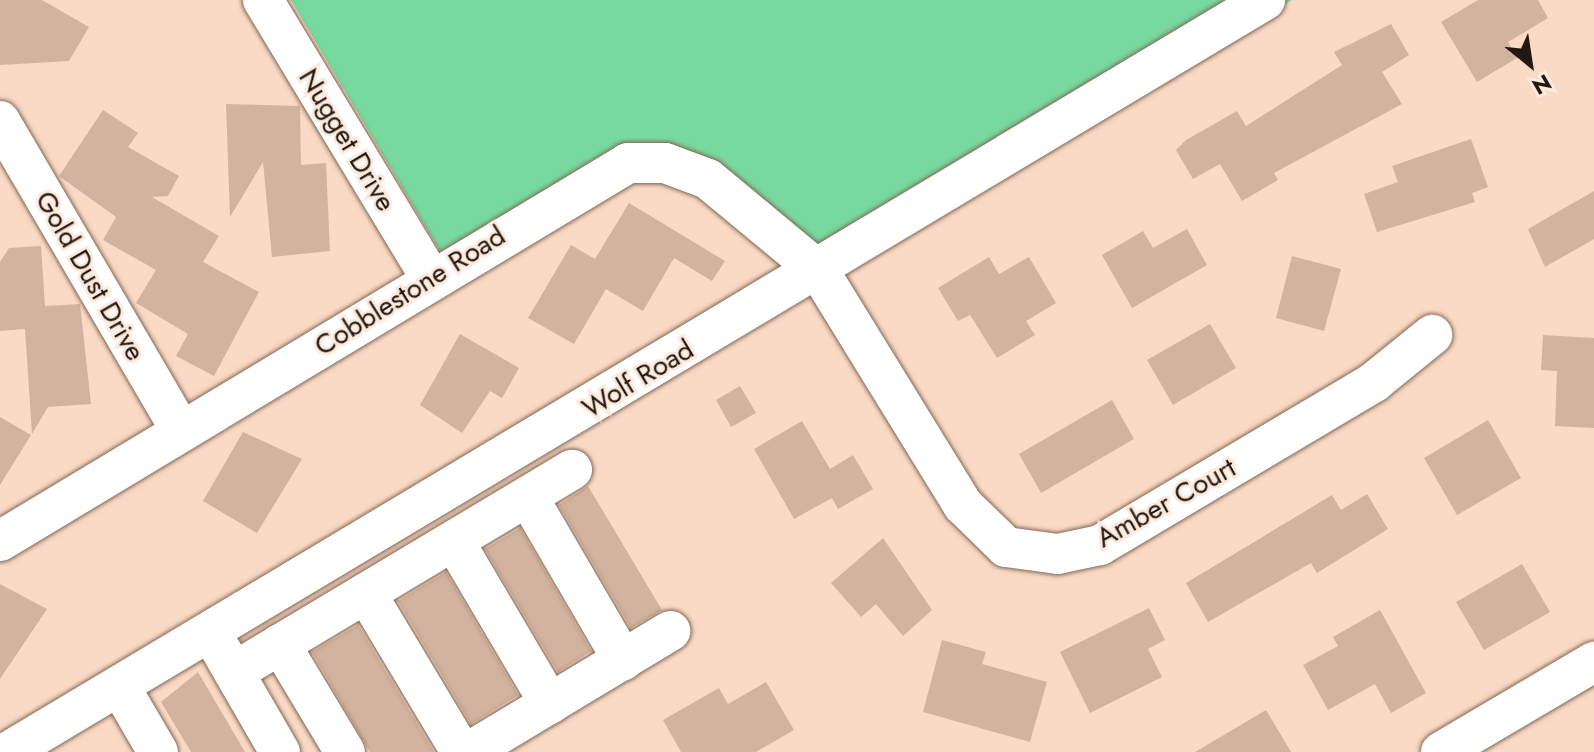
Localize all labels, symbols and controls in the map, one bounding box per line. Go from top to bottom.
north arrow [1490,24,1570,104]
street label: Nugget Drive [291,63,403,217]
text: N [1526,67,1558,103]
street label: Gold Dust Drive [28,185,152,367]
street label: Cobblestone Road [308,219,512,363]
street label: Wolf Road [576,333,700,425]
street label: Amber Court [1090,451,1242,555]

